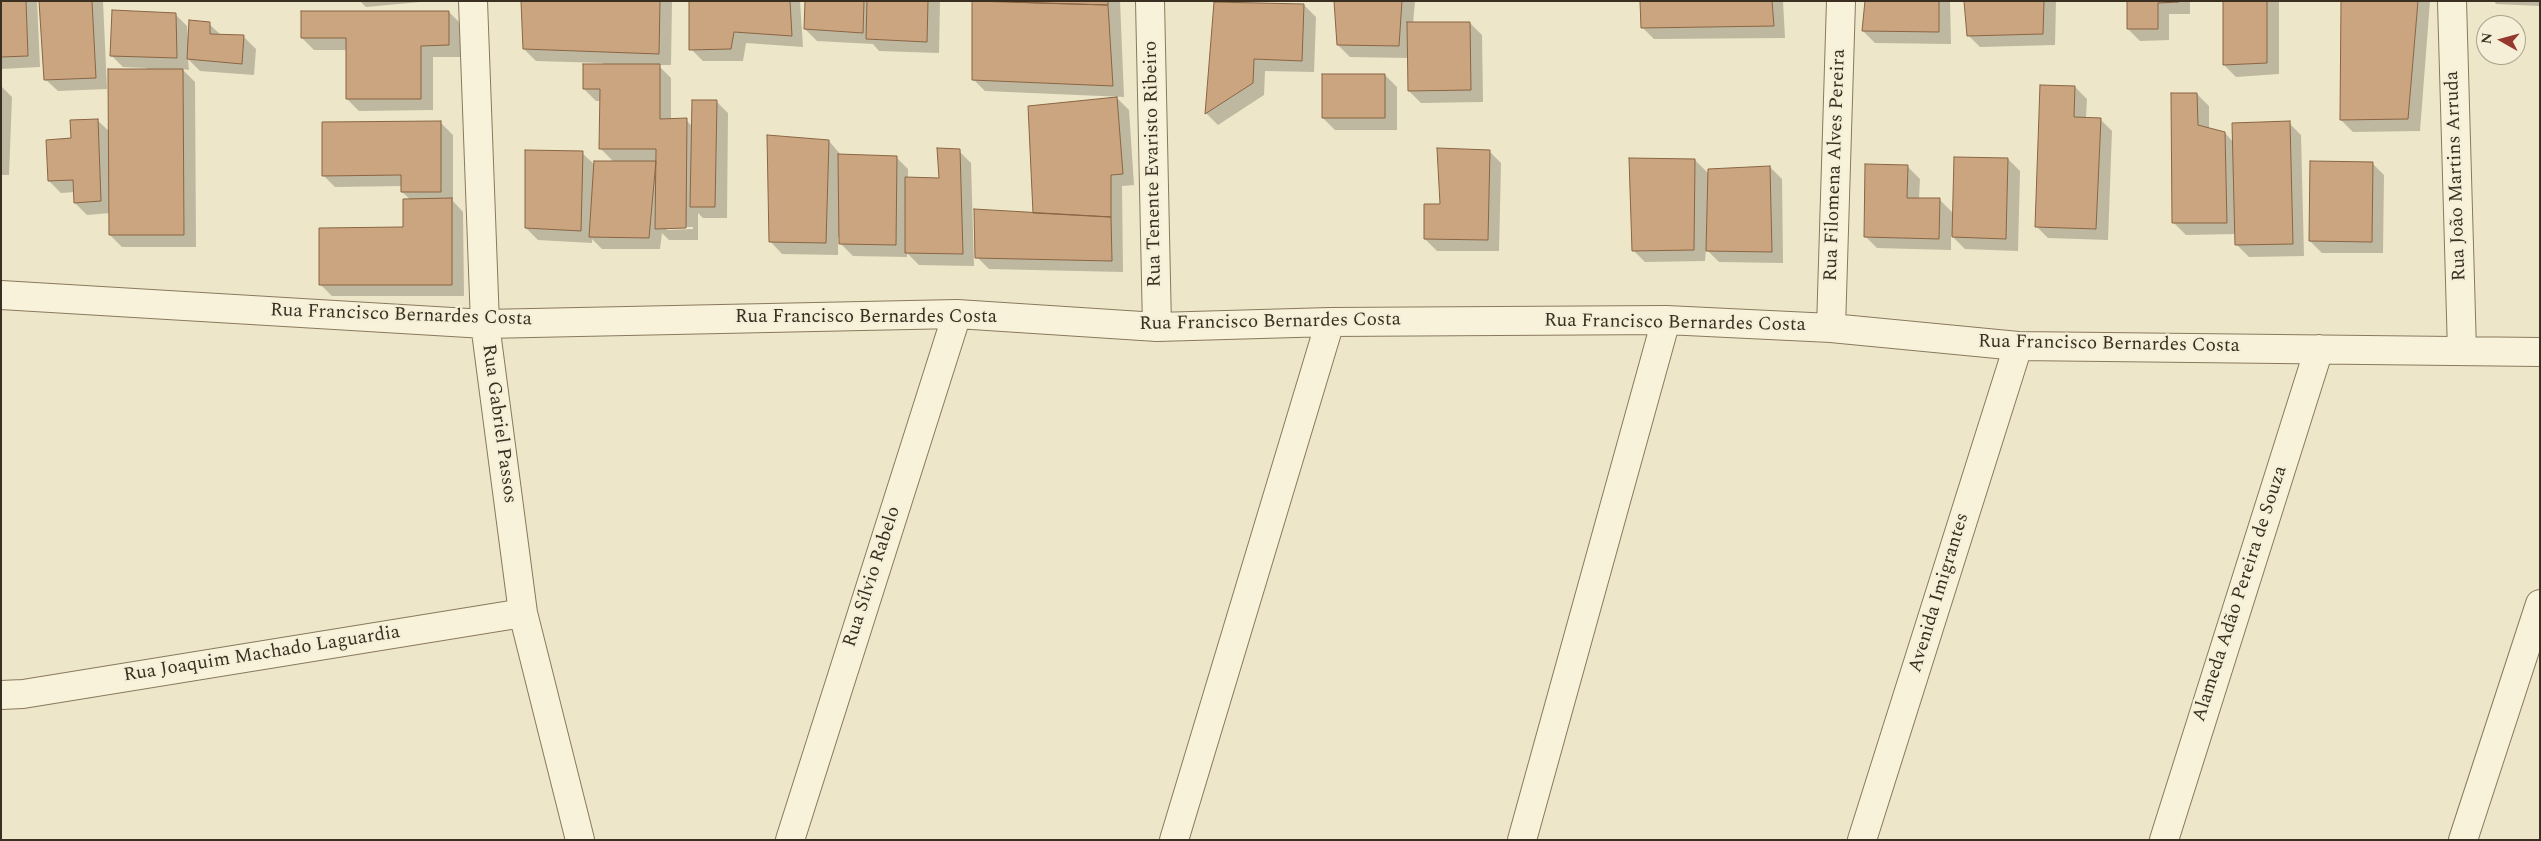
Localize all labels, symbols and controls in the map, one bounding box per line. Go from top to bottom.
north arrow [2476,15,2526,65]
text: N [2475,31,2498,45]
street label: Rua Tenente Evaristo Ribeiro [1140,41,1168,287]
street label: Rua Filomena Alves Pereira [1821,48,1851,282]
street label: Rua João Martins Arruda [2442,70,2472,282]
street label: Rua Francisco Bernardes Costa [270,300,532,332]
street label: Rua Francisco Bernardes Costa [735,307,997,329]
street label: Rua Francisco Bernardes Costa [1139,309,1401,337]
street label: Rua Francisco Bernardes Costa [1544,310,1806,338]
street label: Rua Francisco Bernardes Costa [1978,331,2240,359]
street label: Rua Gabriel Passos [476,343,520,505]
street label: Alameda Adão Pereira de Souza [2189,463,2293,725]
street label: Rua Sílvio Rabelo [839,504,907,650]
street label: Avenida Imigrantes [1905,511,1975,675]
street label: Rua Joaquim Machado Laguardia [122,622,402,688]

